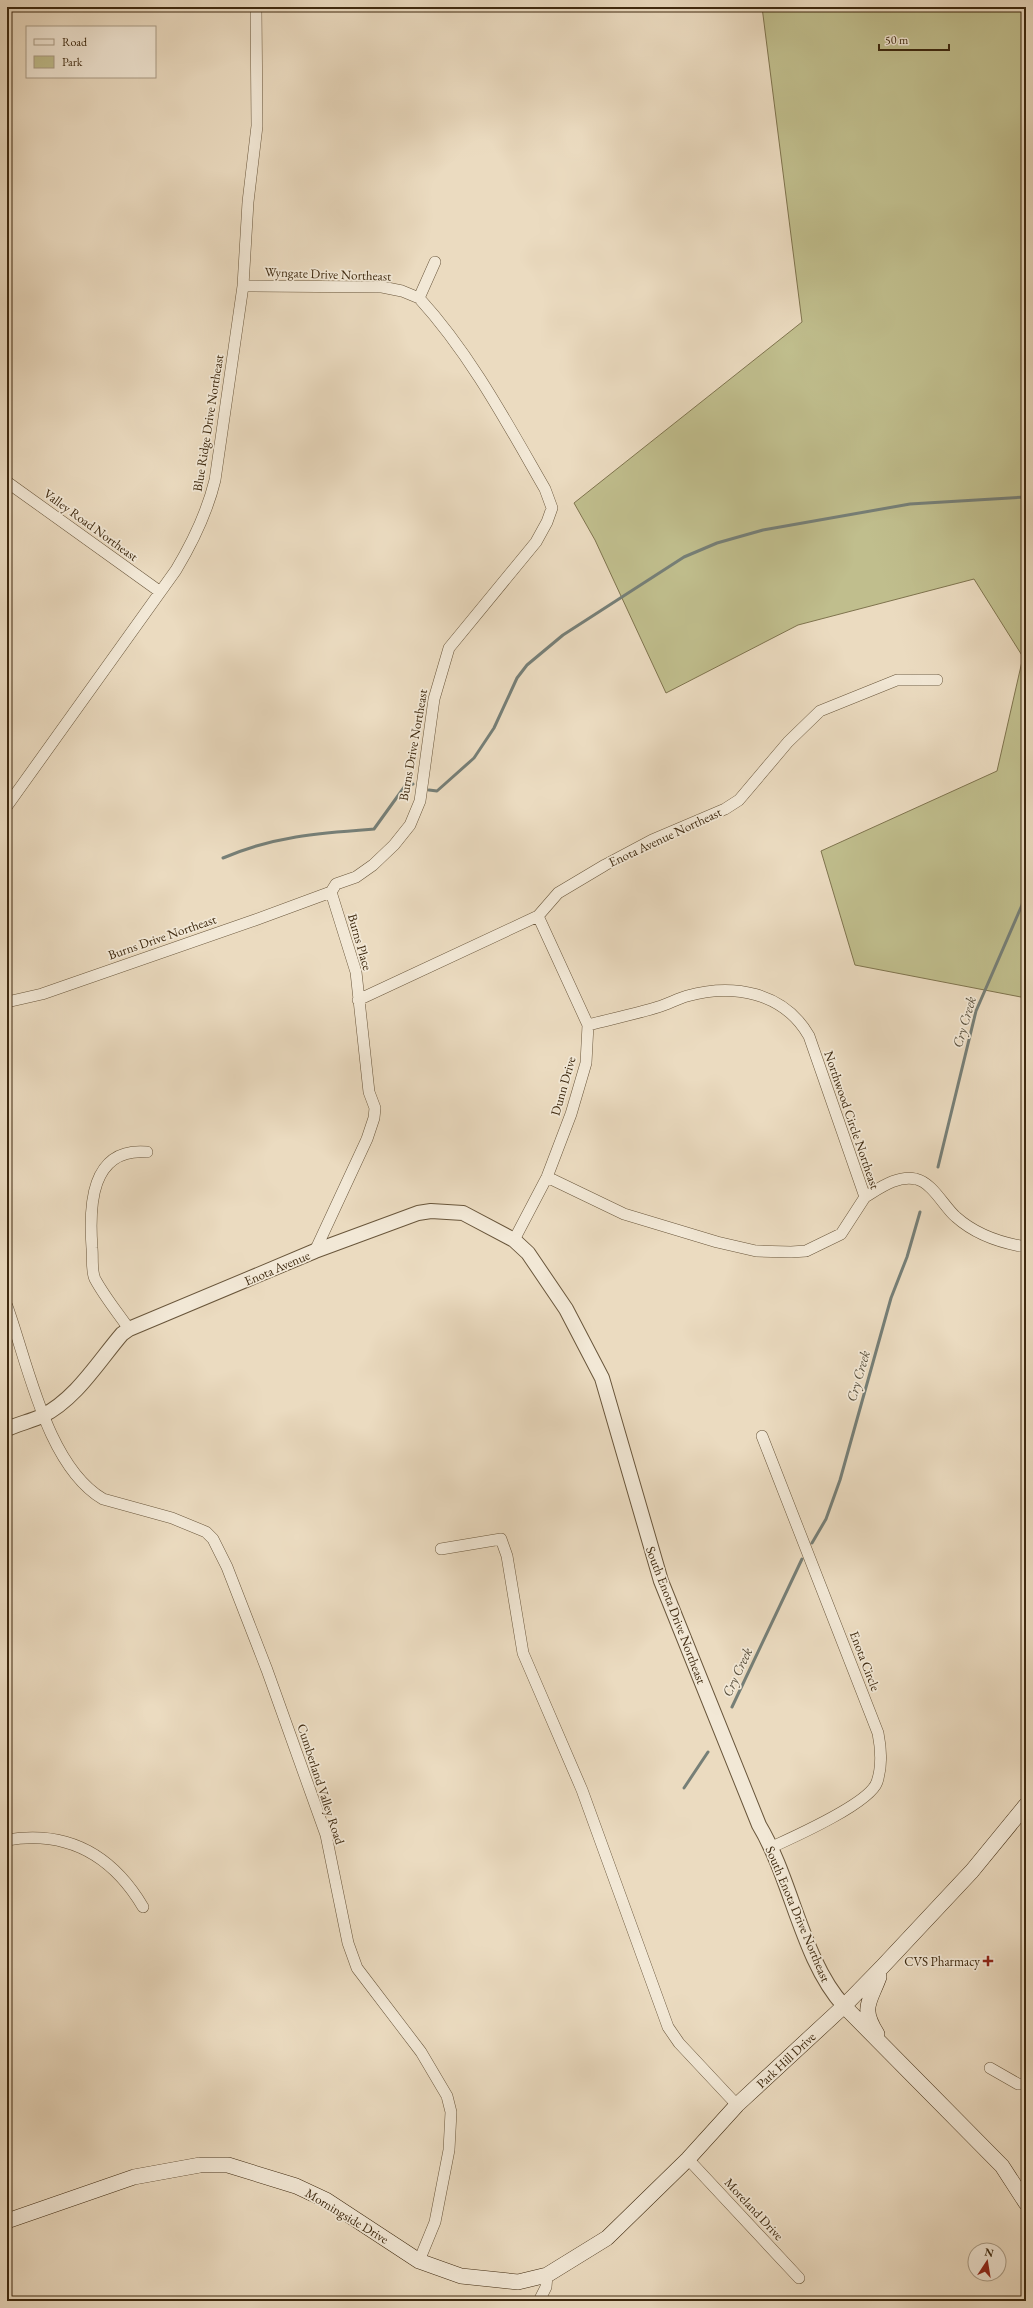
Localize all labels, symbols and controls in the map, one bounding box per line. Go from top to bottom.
legend [26,26,156,78]
scale bar [879,26,949,52]
text: 50 m [885,32,909,48]
text: Road [62,34,88,50]
text: Park [62,54,83,70]
street label: Wyngate Drive Northeast [264,263,392,285]
street label: Blue Ridge Drive Northeast [189,353,227,493]
street label: Valley Road Northeast [41,485,141,565]
street label: Burns Drive Northeast [395,688,431,802]
street label: Enota Avenue Northeast [606,803,724,871]
street label: Burns Drive Northeast [106,911,218,963]
street label: Burns Place [344,912,376,972]
water label: Cry Creek [948,994,980,1050]
street label: Northwood Circle Northeast [820,1048,884,1192]
street label: Dunn Drive [546,1054,580,1118]
street label: Enota Avenue [242,1247,312,1289]
water label: Cry Creek [842,1348,874,1404]
street label: South Enota Drive Northeast [642,1544,710,1686]
street label: Enota Circle [846,1629,884,1693]
water label: Cry Creek [718,1644,756,1700]
street label: Cumberland Valley Road [293,1721,349,1847]
street label: South Enota Drive Northeast [762,1843,834,1985]
place label: CVS Pharmacy [904,1953,980,1970]
marker: CVS Pharmacy [983,1956,993,1966]
street label: Park Hill Drive [753,2028,819,2092]
street label: Moreland Drive [721,2174,787,2244]
street label: Morningside Drive [302,2184,392,2248]
north arrow [967,2242,1007,2282]
text: N [983,2244,995,2260]

